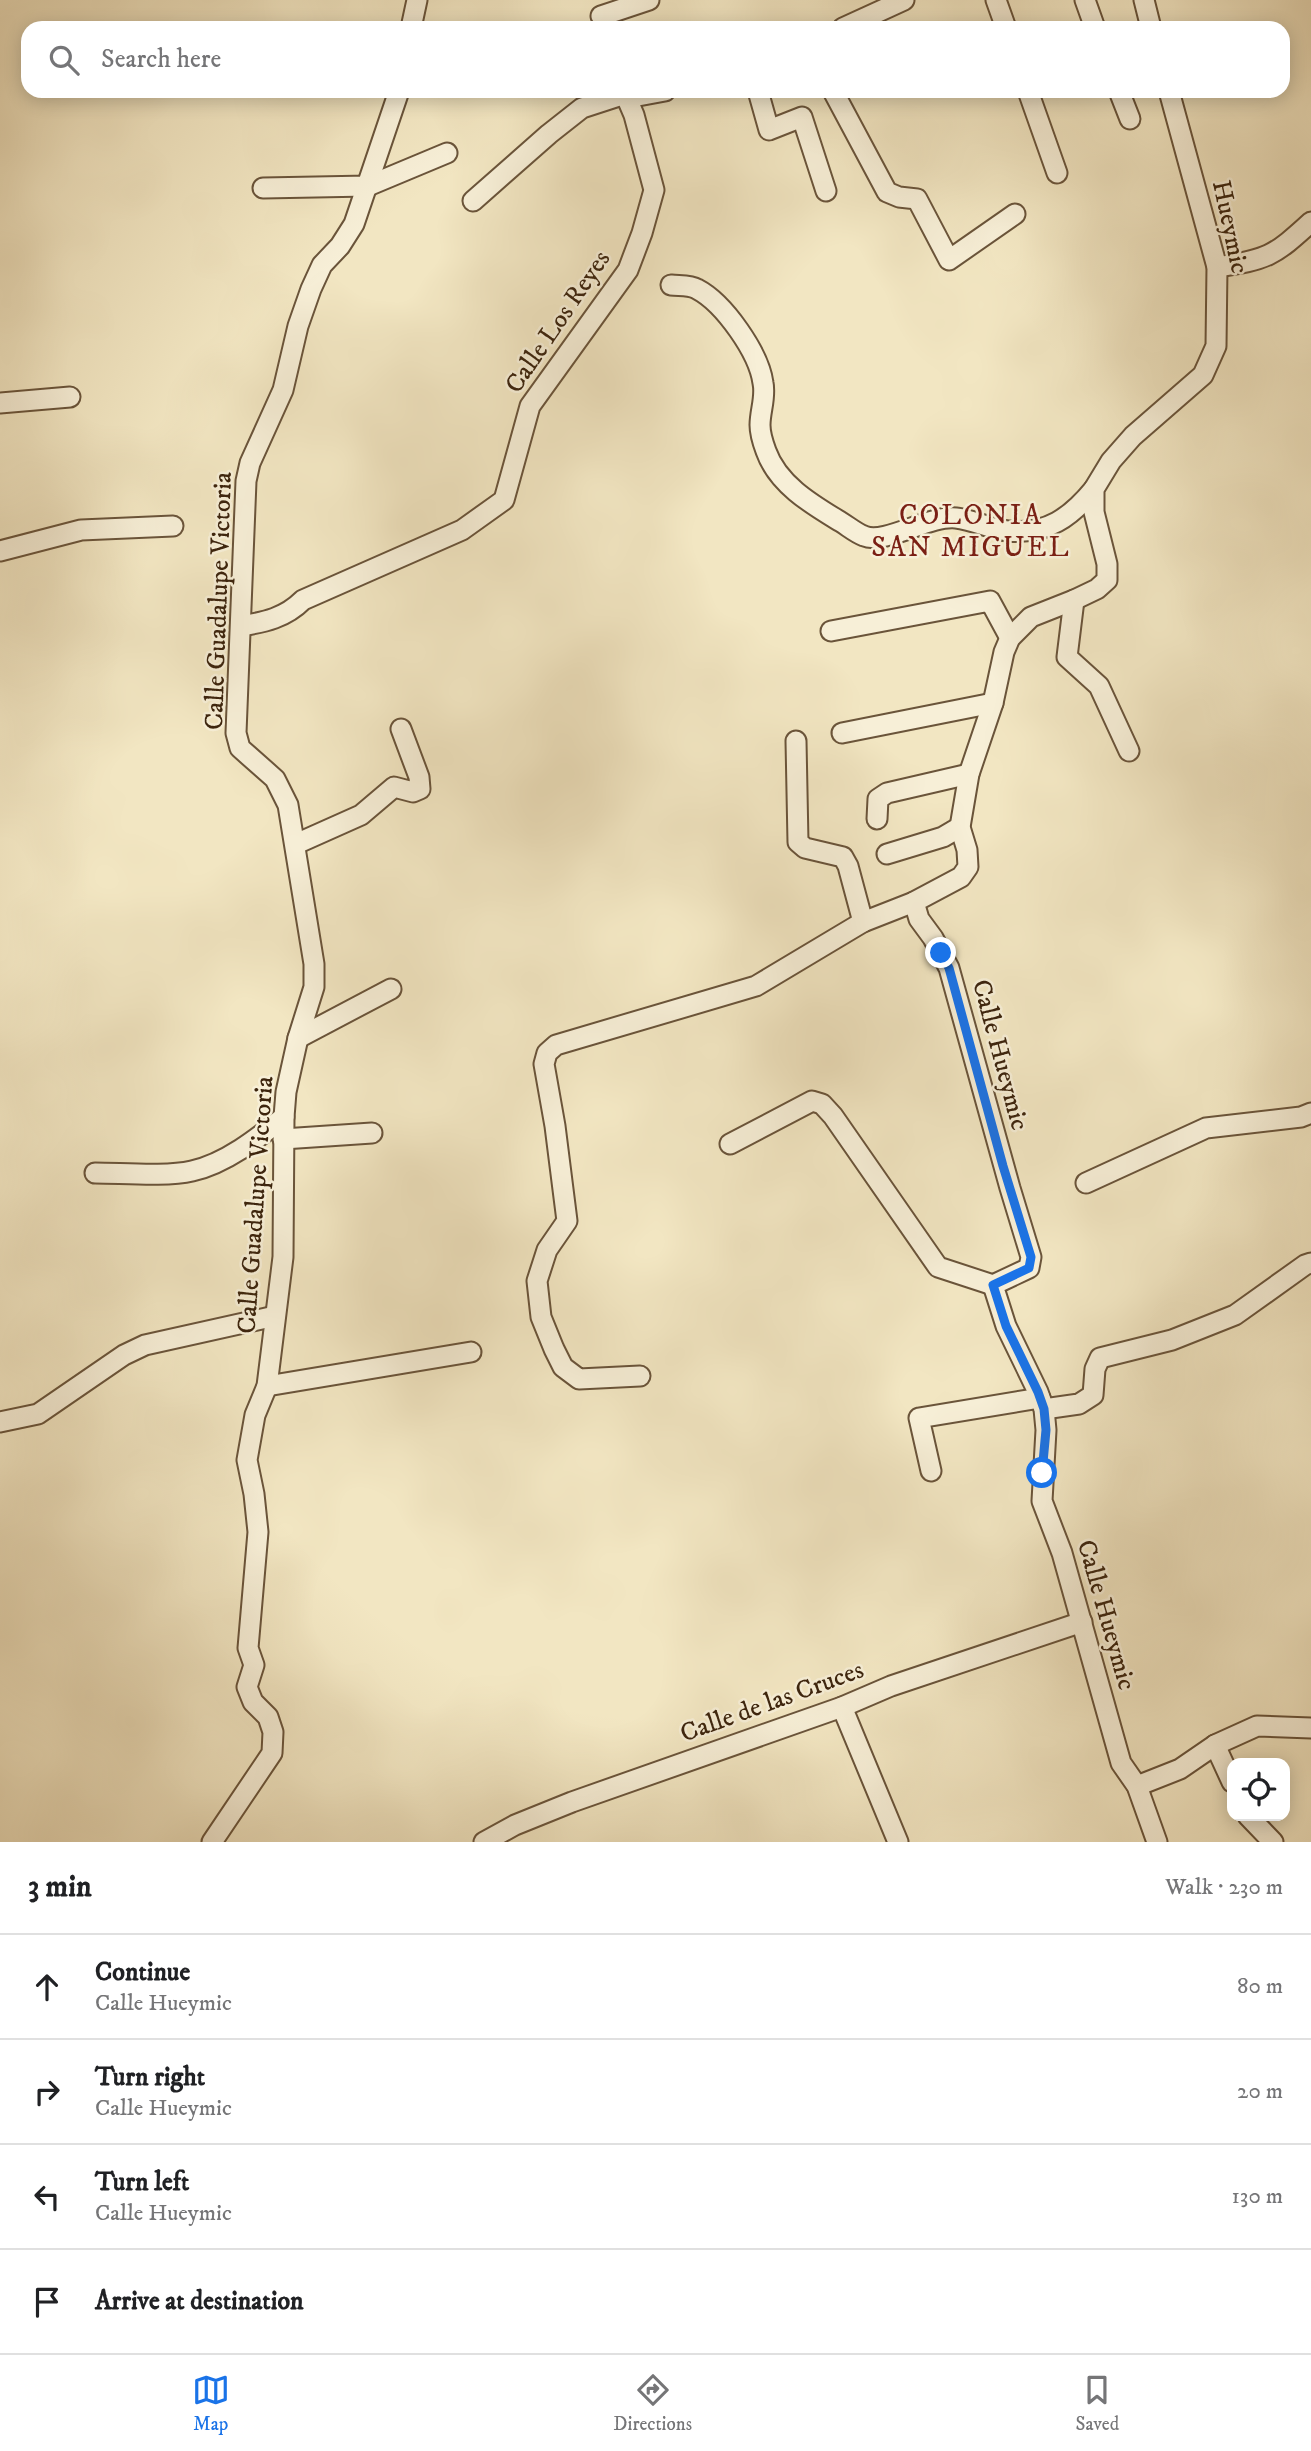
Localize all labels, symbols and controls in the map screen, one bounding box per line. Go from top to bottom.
search box [21,21,1290,98]
icon: search [45,41,83,79]
text: Search here [101,43,221,76]
street label: Hueymic [1204,177,1256,277]
street label: Calle Los Reyes [498,244,618,400]
street label: Calle Guadalupe Victoria [198,471,240,731]
district label: COLONIA SAN MIGUEL [871,498,1071,565]
route end [925,937,956,968]
street label: Calle Hueymic [964,976,1036,1134]
street label: Calle Guadalupe Victoria [231,1075,281,1335]
route start [1026,1457,1057,1488]
street label: Calle Hueymic [1069,1536,1143,1694]
street label: Calle de las Cruces [676,1654,868,1750]
map controls [1227,1758,1290,1821]
button: locate [1227,1758,1290,1821]
text: 3 min [28,1869,92,1906]
text: Walk · 230 m [1165,1873,1283,1902]
text: Continue [95,1956,190,1989]
icon: ahead [28,1968,66,2006]
text: 80 m [1237,1972,1283,2001]
text: Calle Hueymic [95,1989,232,2018]
text: Turn right [95,2061,205,2094]
icon: right [28,2073,66,2111]
text: 20 m [1237,2077,1283,2106]
text: Calle Hueymic [95,2094,232,2123]
text: Turn left [95,2166,189,2199]
icon: left [28,2178,66,2216]
text: 130 m [1231,2182,1283,2211]
text: Calle Hueymic [95,2199,232,2228]
icon: arrive [28,2283,66,2321]
text: Arrive at destination [95,2285,304,2318]
tab: Map [192,2371,230,2436]
tab: Directions [613,2371,692,2436]
tab: Saved [1076,2371,1119,2436]

